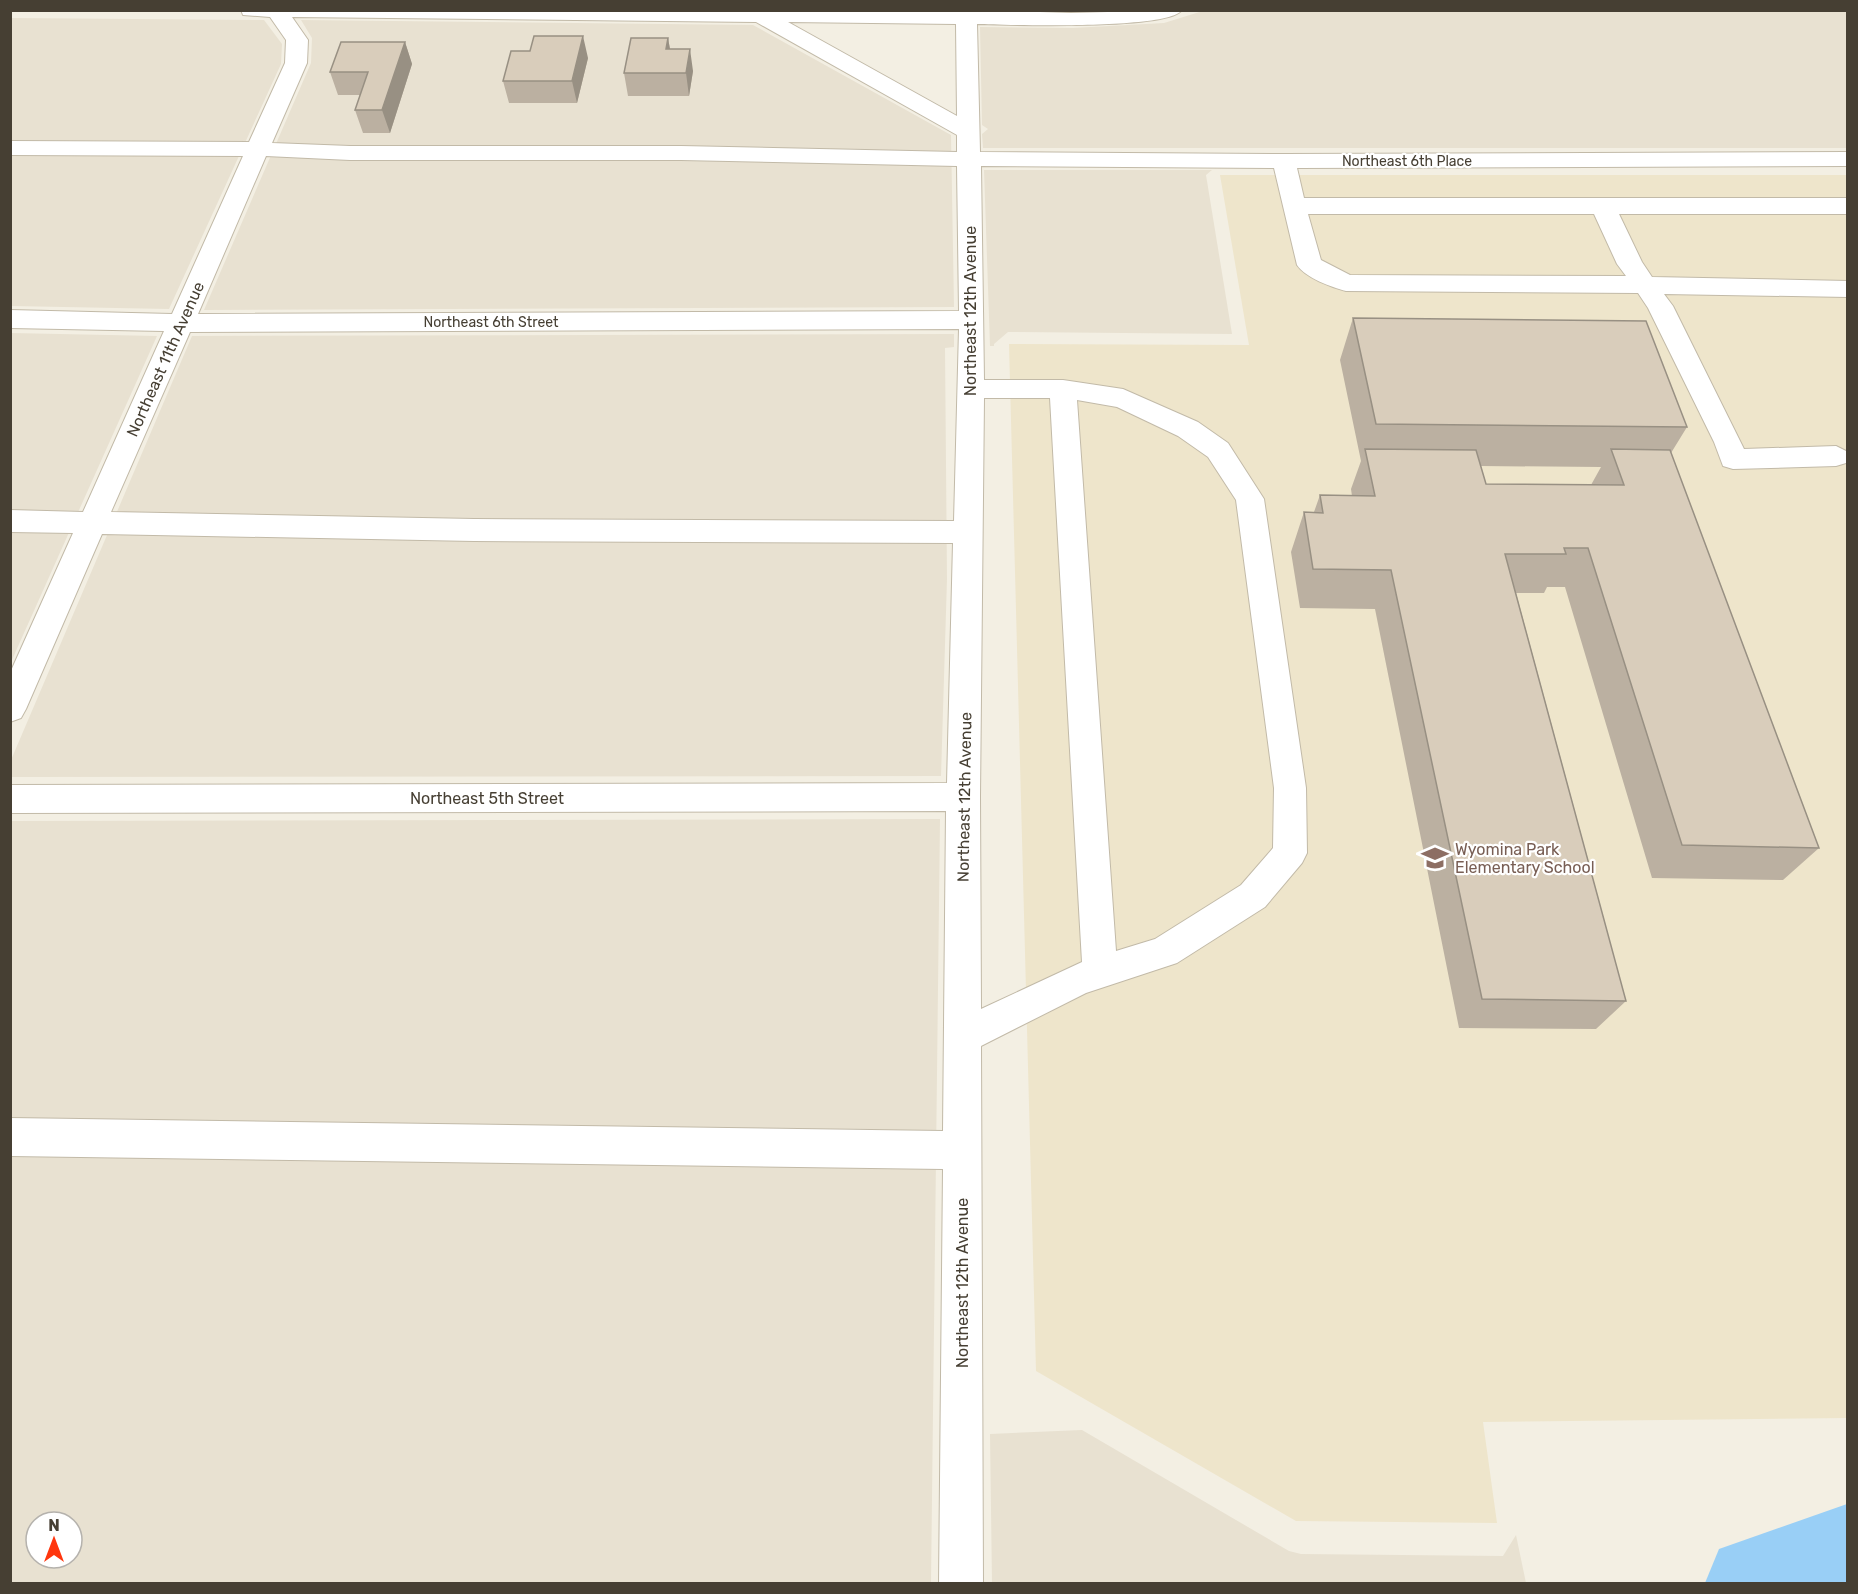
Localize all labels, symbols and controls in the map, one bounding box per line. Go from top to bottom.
street label: Northeast 6th Place [1342,153,1472,170]
street label: Northeast 12th Avenue [961,226,980,396]
street label: Northeast 11th Avenue [123,279,208,440]
street label: Northeast 6th Street [423,314,559,331]
street label: Northeast 12th Avenue [954,712,975,882]
street label: Northeast 5th Street [410,789,564,808]
place label: Wyomina Park Elementary School [1455,840,1595,877]
school or university icon: Wyomina Park Elementary School [1420,843,1450,873]
street label: Northeast 12th Avenue [953,1198,972,1368]
north arrow [24,1510,84,1570]
text: N [48,1516,60,1535]

